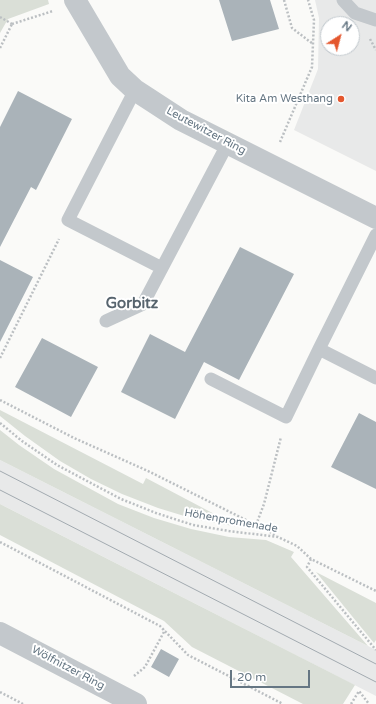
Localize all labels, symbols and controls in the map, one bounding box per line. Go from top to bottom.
north arrow [320,16,360,56]
text: N [339,19,354,35]
place label: Kita Am Westhang [236,92,333,106]
marker: Kita Am Westhang [336,94,346,104]
street label: Leutewitzer Ring [164,104,248,158]
district label: Gorbitz [106,295,158,313]
street label: Höhenpromenade [183,506,279,536]
street label: Wölfnitzer Ring [29,643,107,693]
scale bar [232,662,312,688]
text: 20 m [237,670,266,684]

